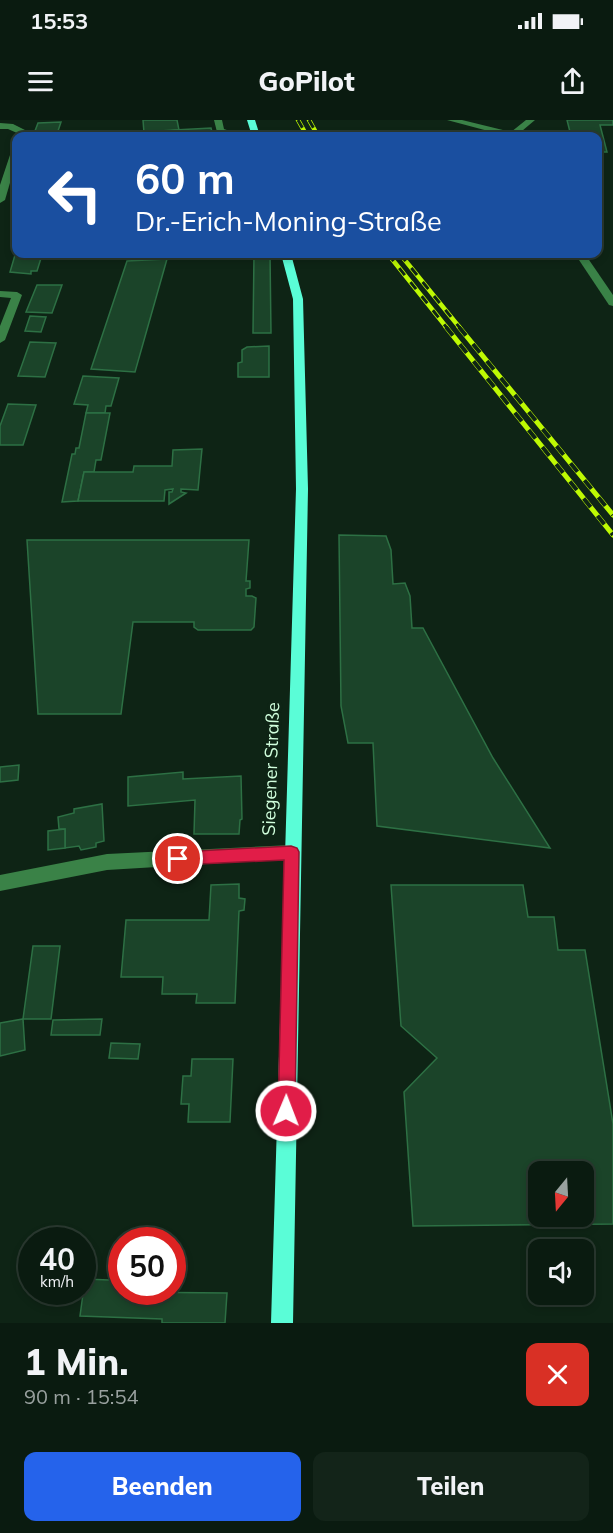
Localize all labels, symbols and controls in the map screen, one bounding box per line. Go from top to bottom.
text: 15:53 [30,7,88,35]
text: GoPilot [258,64,355,98]
icon: menu [24,65,57,98]
icon: share [556,65,589,98]
text: 60 m [135,152,235,205]
icon: left [36,156,114,234]
text: Dr.-Erich-Moning-Straße [135,204,442,238]
street label: Siegener Straße [257,702,284,836]
pin [152,833,203,884]
icon: arrive [161,842,194,875]
position arrow [254,1079,318,1143]
north arrow [528,1161,594,1227]
map controls [528,1161,594,1305]
speed limit sign: 50 [108,1227,186,1305]
button: sound [528,1239,594,1305]
text: 40 [39,1240,75,1278]
text: km/h [40,1272,74,1291]
text: 1 Min. [24,1339,129,1384]
button: close [526,1343,589,1406]
text: 90 m · 15:54 [24,1384,138,1409]
button: Beenden [24,1452,301,1521]
button: Teilen [313,1452,589,1521]

